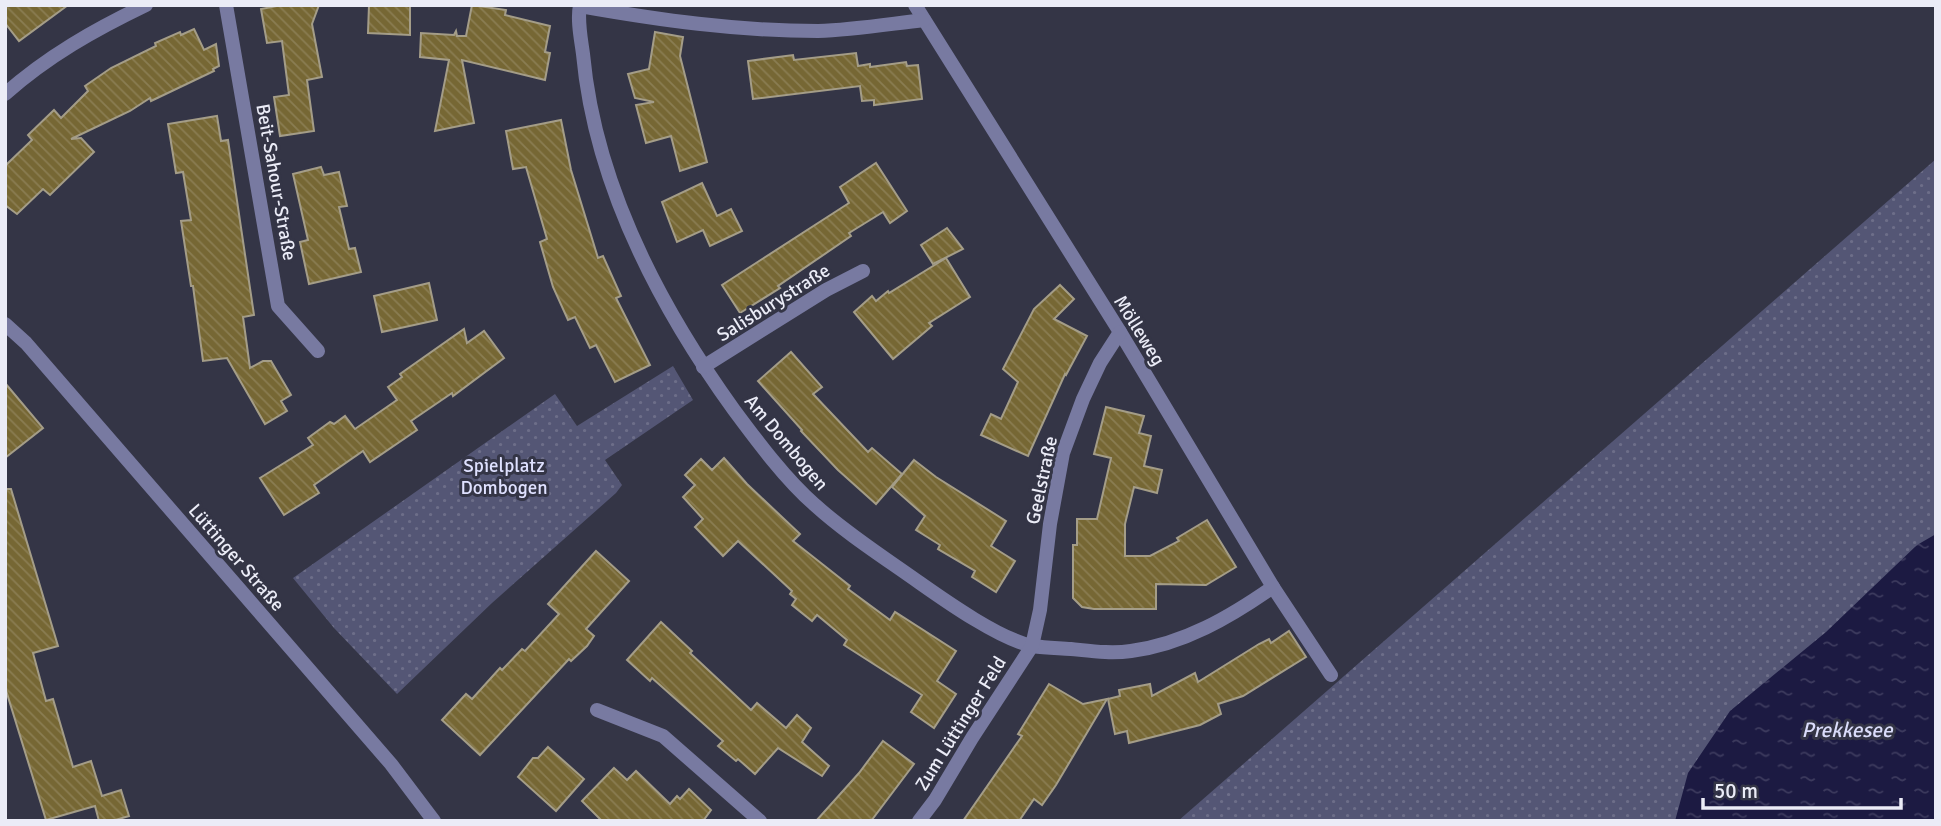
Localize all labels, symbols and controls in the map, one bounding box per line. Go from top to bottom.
street label: Beit-Sahour-Straße [250,102,302,263]
street label: Salisburystraße [713,259,835,347]
street label: Mölleweg [1108,291,1170,370]
street label: Am Dombogen [739,390,833,496]
street label: Geelstraße [1021,434,1063,527]
park label: Spielplatz Dombogen [460,454,548,500]
street label: Lüttinger Straße [183,499,289,616]
street label: Zum Lüttinger Feld [910,652,1012,795]
water label: Prekkesee [1802,717,1894,743]
scale bar [1703,766,1901,810]
text: 50 m [1714,778,1758,804]

